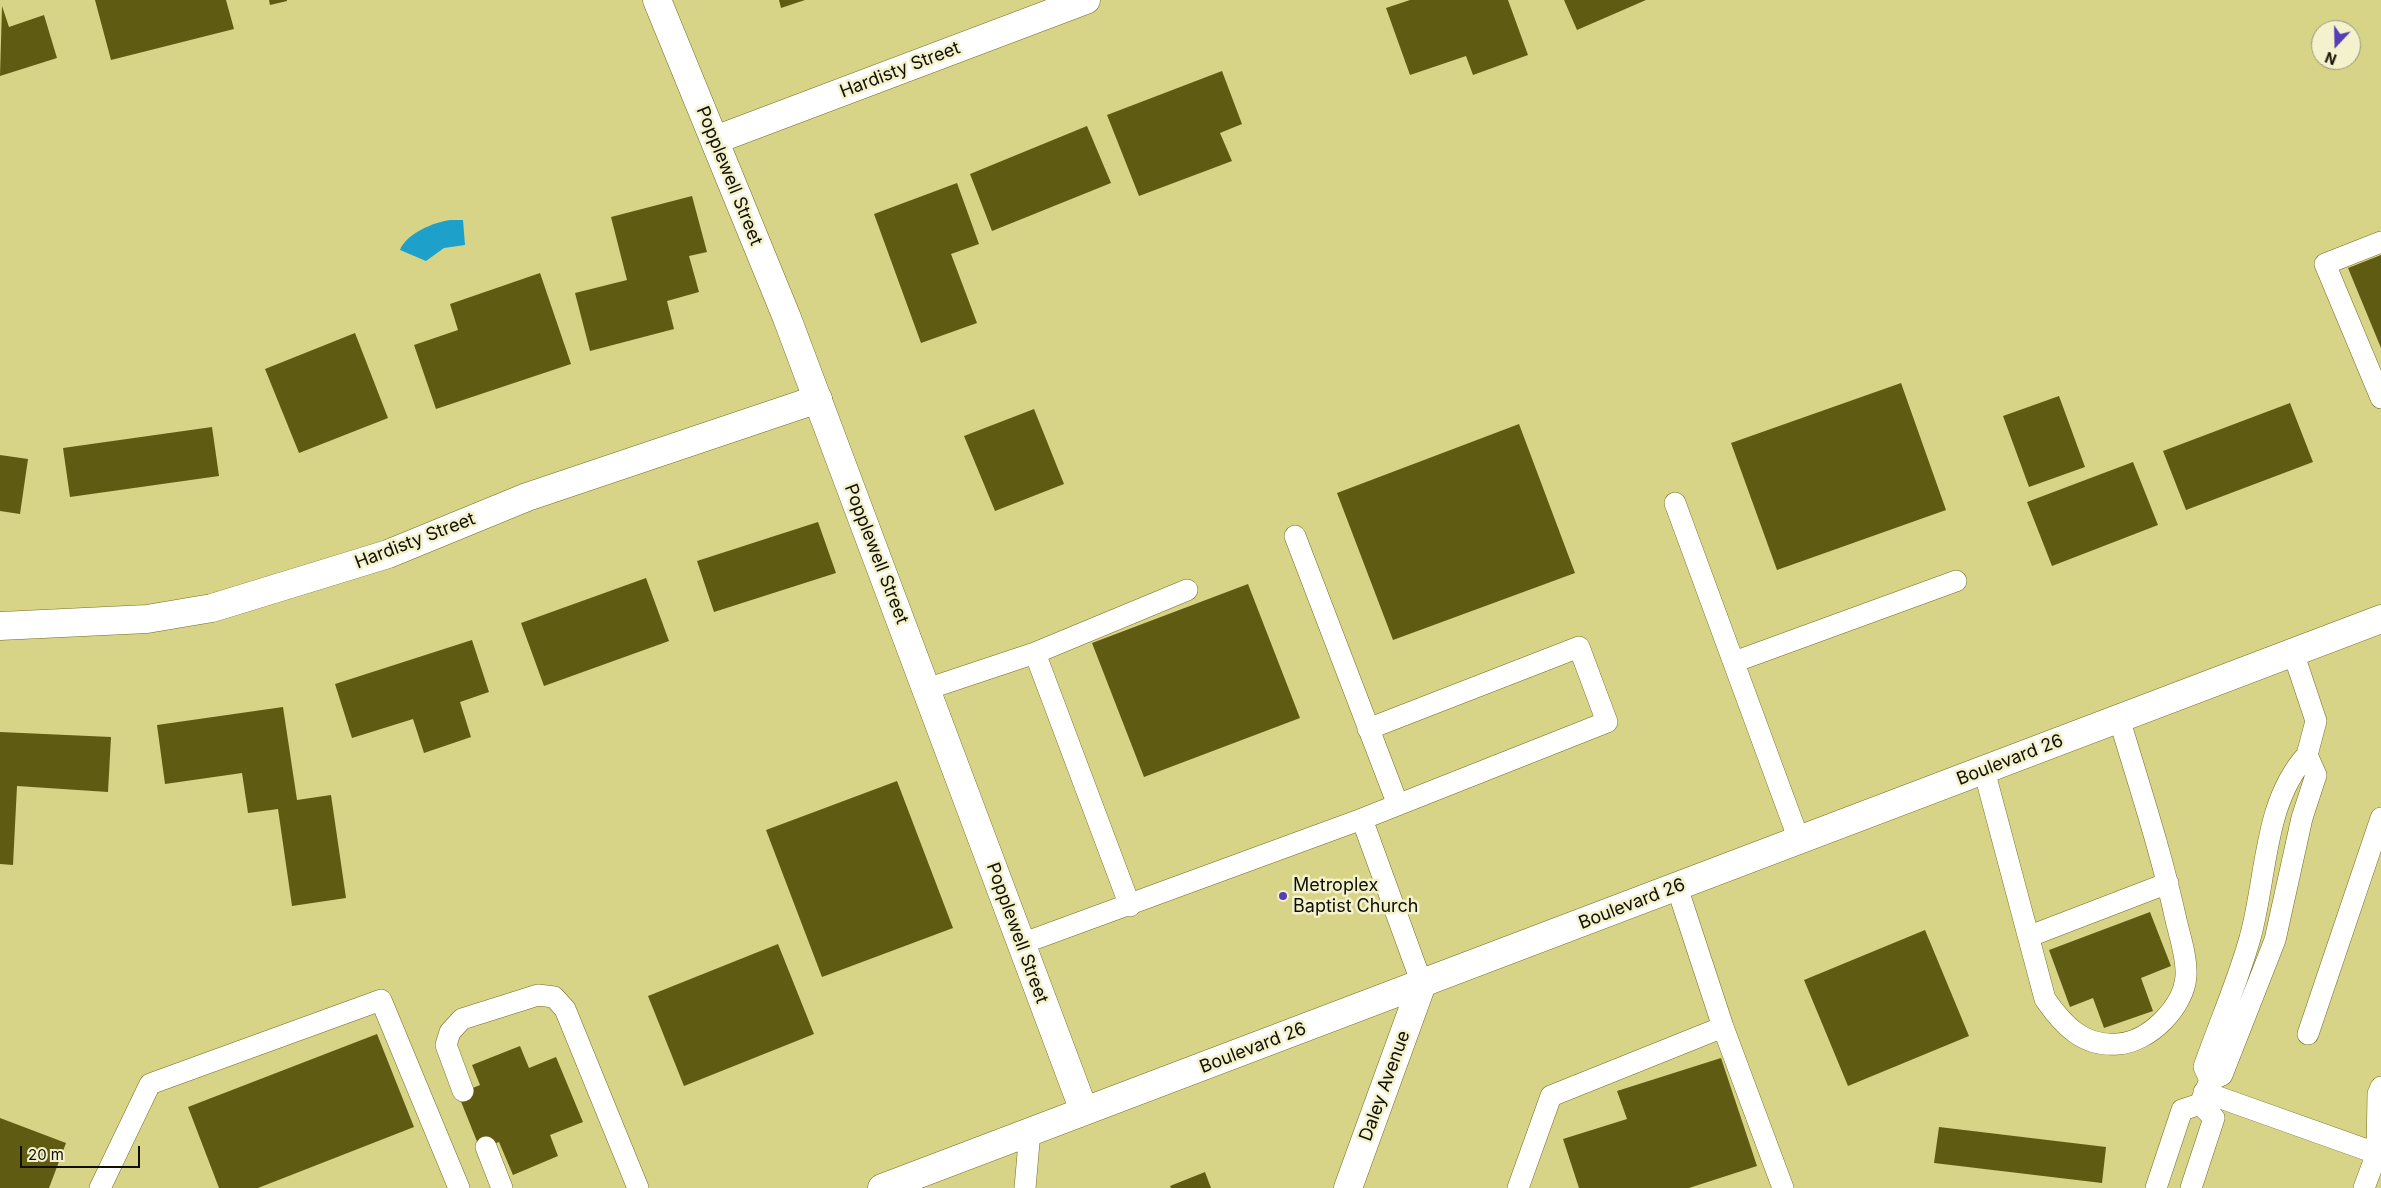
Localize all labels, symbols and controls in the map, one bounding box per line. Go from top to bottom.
north arrow [2311,20,2361,70]
street label: Hardisty Street [837,37,963,103]
text: N [2323,49,2339,68]
street label: Popplewell Street [691,103,767,249]
street label: Popplewell Street [839,481,913,627]
street label: Hardisty Street [352,508,478,574]
street label: Boulevard 26 [1954,730,2066,790]
street label: Popplewell Street [982,860,1052,1006]
street label: Boulevard 26 [1576,874,1688,934]
place label: Metroplex Baptist Church [1293,875,1418,918]
marker: Metroplex Baptist Church [1277,890,1289,902]
street label: Boulevard 26 [1197,1018,1309,1078]
street label: Daley Avenue [1355,1028,1415,1144]
scale bar [22,1136,142,1168]
text: 20 m [28,1145,64,1164]

